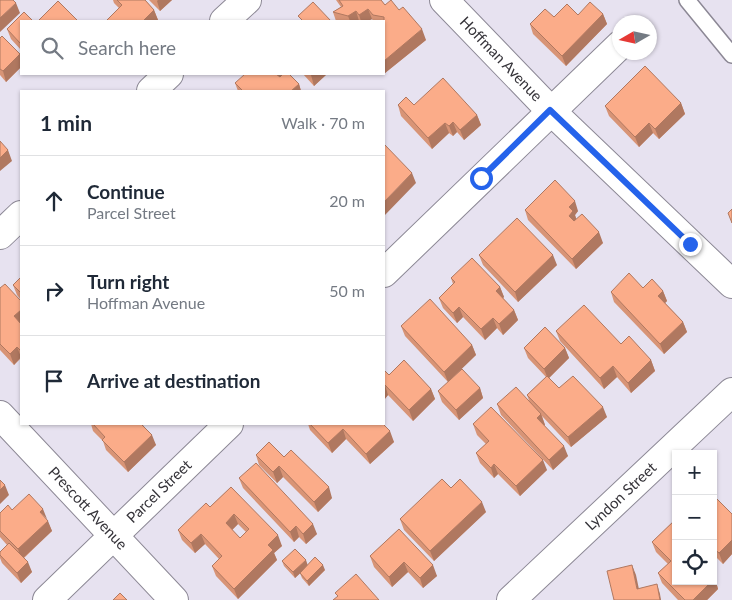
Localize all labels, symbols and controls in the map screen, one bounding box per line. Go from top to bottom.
street label: Hoffman Avenue [457,12,547,105]
north arrow [612,15,657,60]
search box [20,20,385,75]
icon: search [38,34,66,62]
text: Search here [78,36,176,59]
text: 1 min [40,110,92,135]
text: Walk · 70 m [281,113,365,132]
route start [470,167,493,190]
text: Continue [87,180,165,203]
icon: ahead [40,187,68,215]
text: 20 m [329,191,365,210]
text: Parcel Street [87,203,176,222]
route end [679,233,702,256]
text: Turn right [87,270,169,293]
icon: right [40,277,68,305]
text: 50 m [329,281,365,300]
text: Hoffman Avenue [87,293,205,312]
icon: arrive [40,367,68,395]
text: Arrive at destination [87,369,260,392]
map controls [672,450,717,585]
button: + [672,450,717,495]
street label: Parcel Street [122,455,195,526]
street label: Lyndon Street [581,458,660,534]
street label: Prescott Avenue [45,462,132,553]
button: − [672,495,717,540]
button: locate [672,540,717,585]

